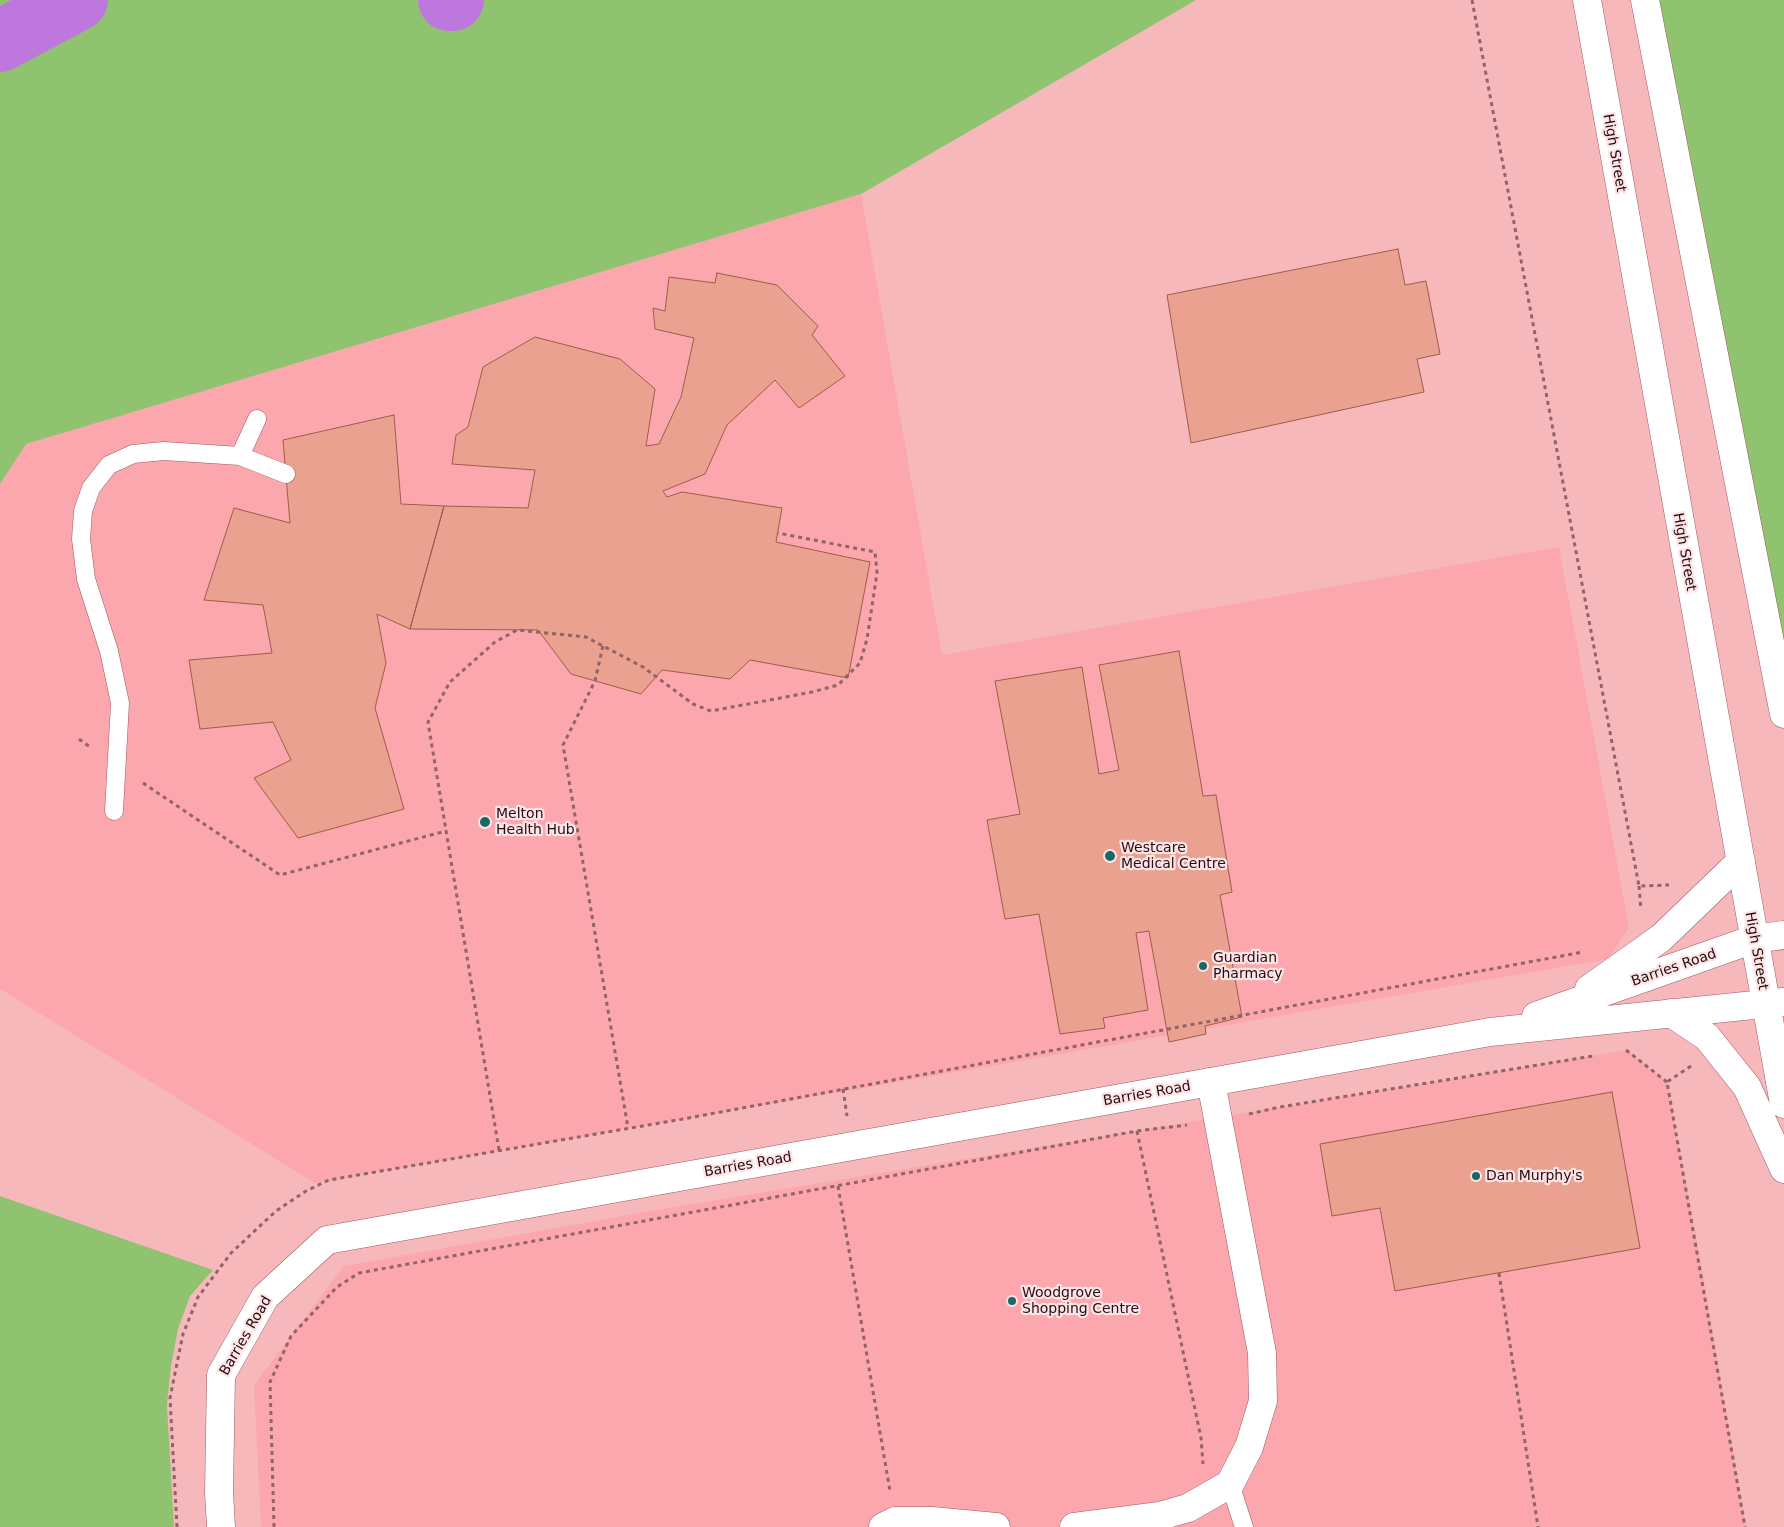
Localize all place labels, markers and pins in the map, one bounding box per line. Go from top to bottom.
place label: Melton Health Hub [496,806,575,839]
marker: Melton Health Hub [478,815,492,829]
place label: Westcare Medical Centre [1121,840,1226,872]
marker: Westcare Medical Centre [1103,849,1117,863]
place label: Guardian Pharmacy [1213,950,1283,982]
marker: Guardian Pharmacy [1197,960,1209,972]
place label: Dan Murphy's [1486,1168,1583,1184]
marker: Dan Murphy's [1470,1170,1482,1182]
place label: Woodgrove Shopping Centre [1022,1285,1139,1318]
marker: Woodgrove Shopping Centre [1006,1295,1018,1307]

